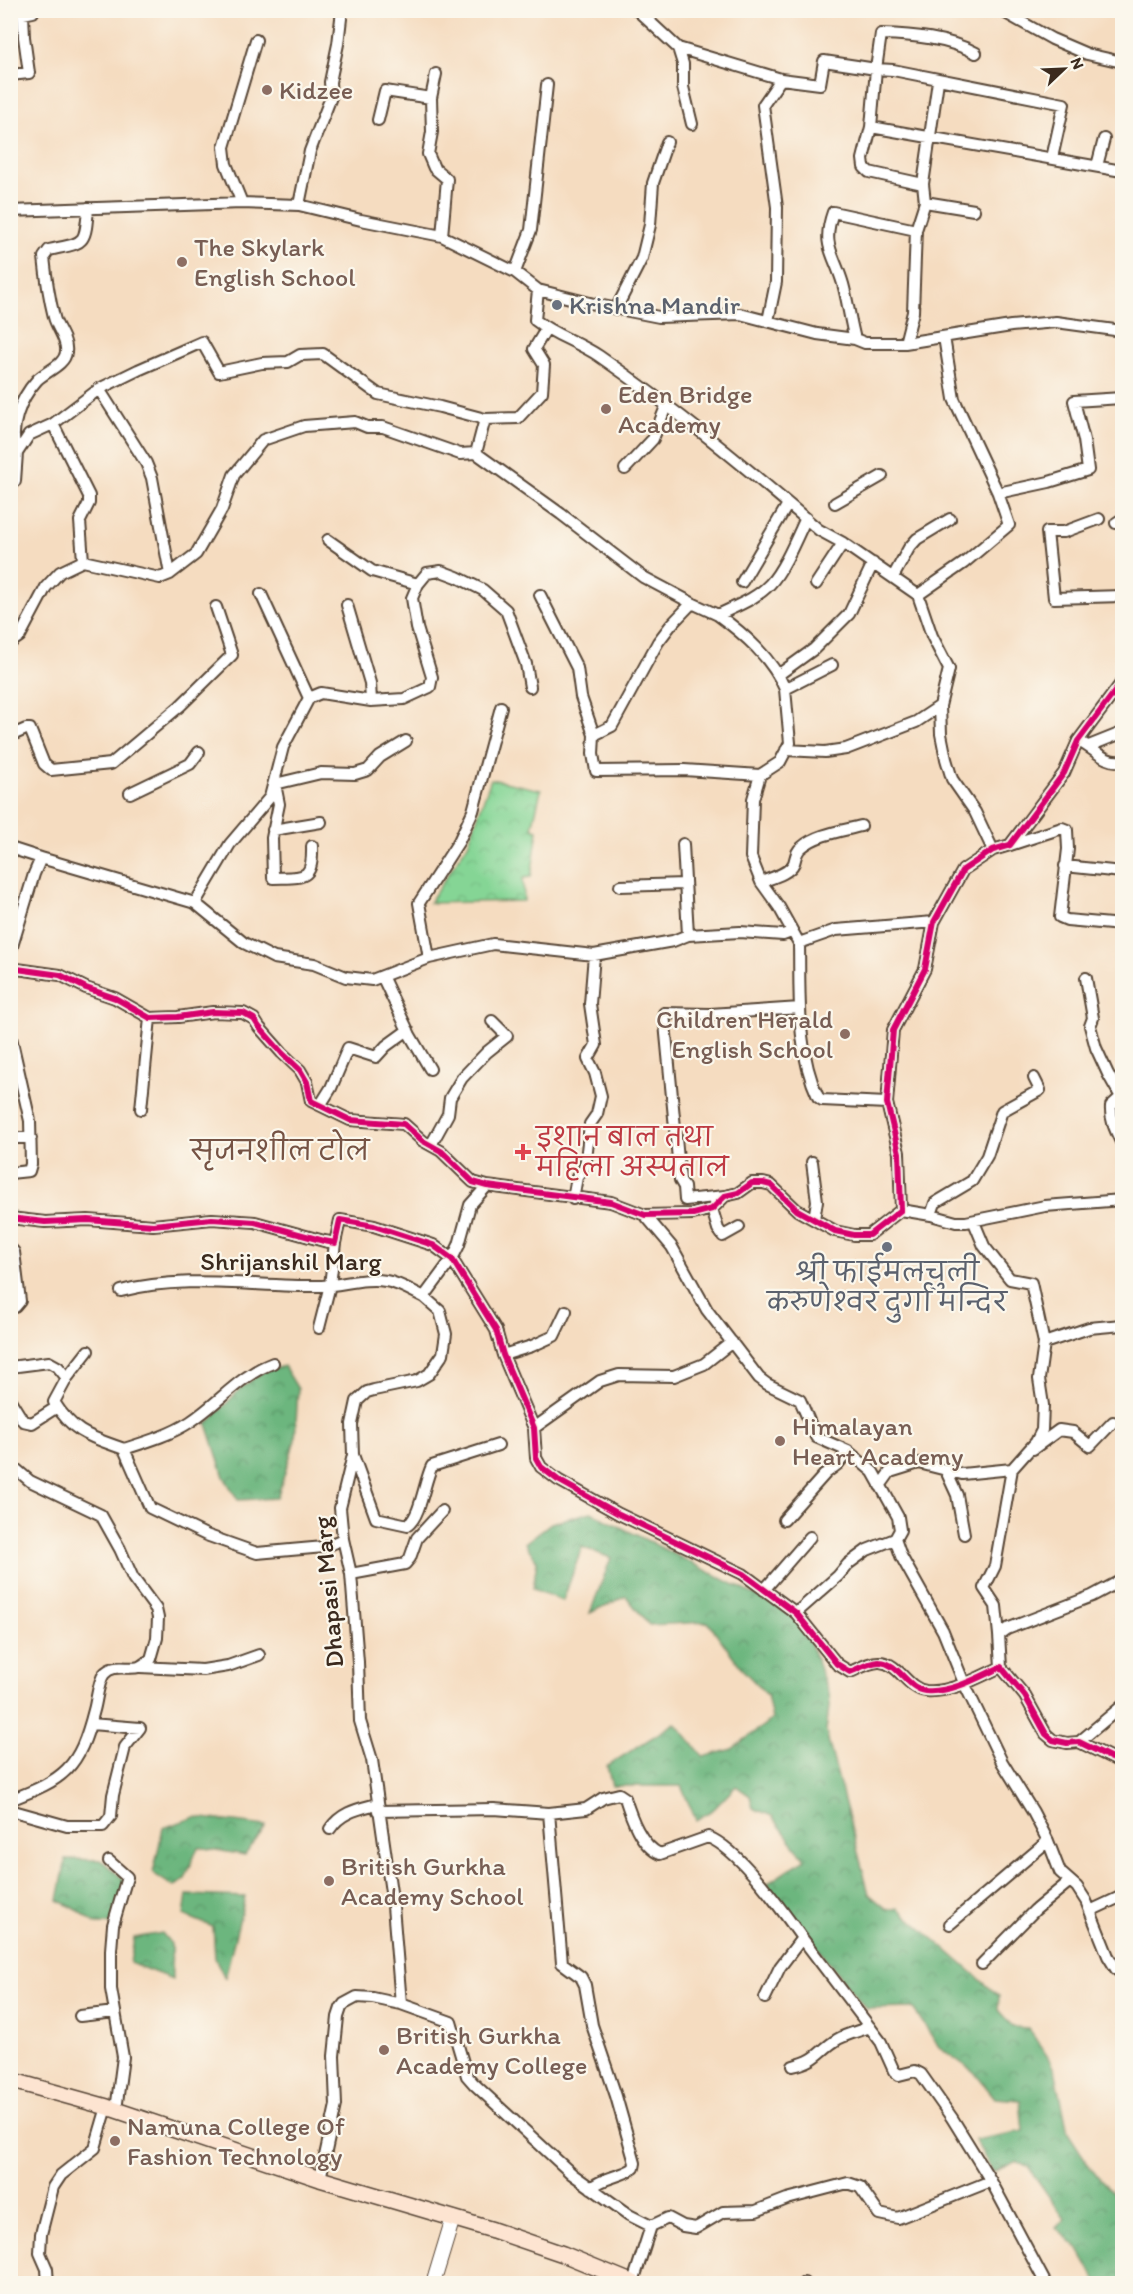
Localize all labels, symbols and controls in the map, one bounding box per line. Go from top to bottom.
north arrow [1034,39,1094,99]
text: N [1066,55,1088,72]
place label: Kidzee [279,74,353,106]
marker: Kidzee [260,83,274,97]
place label: The Skylark English School [194,231,356,293]
marker: The Skylark English School [175,255,189,269]
place label: Krishna Mandir [569,289,741,321]
marker: Krishna Mandir [550,298,564,312]
place label: Eden Bridge Academy [618,378,753,440]
marker: Eden Bridge Academy [599,402,613,416]
place label: Children Herald English School [656,1003,833,1065]
marker: Children Herald English School [838,1027,852,1041]
place label: इशान बाल तथा महिला अस्पताल [534,1121,730,1183]
district label: सृजनशील टोल [189,1129,371,1171]
marker: इशान बाल तथा महिला अस्पताल [514,1143,532,1161]
marker: श्री फाईमलचुली करुणेश्वर दुर्गा मन्दिर [880,1240,894,1254]
street label: Shrijanshil Marg [200,1245,382,1277]
place label: श्री फाईमलचुली करुणेश्वर दुर्गा मन्दिर [765,1252,1009,1323]
place label: Himalayan Heart Academy [792,1410,963,1472]
marker: Himalayan Heart Academy [773,1434,787,1448]
street label: Dhapasi Marg [305,1514,351,1669]
place label: British Gurkha Academy School [341,1850,524,1912]
marker: British Gurkha Academy School [322,1874,336,1888]
place label: British Gurkha Academy College [396,2019,587,2081]
marker: British Gurkha Academy College [377,2043,391,2057]
place label: Namuna College Of Fashion Technology [127,2110,345,2172]
marker: Namuna College Of Fashion Technology [108,2134,122,2148]

